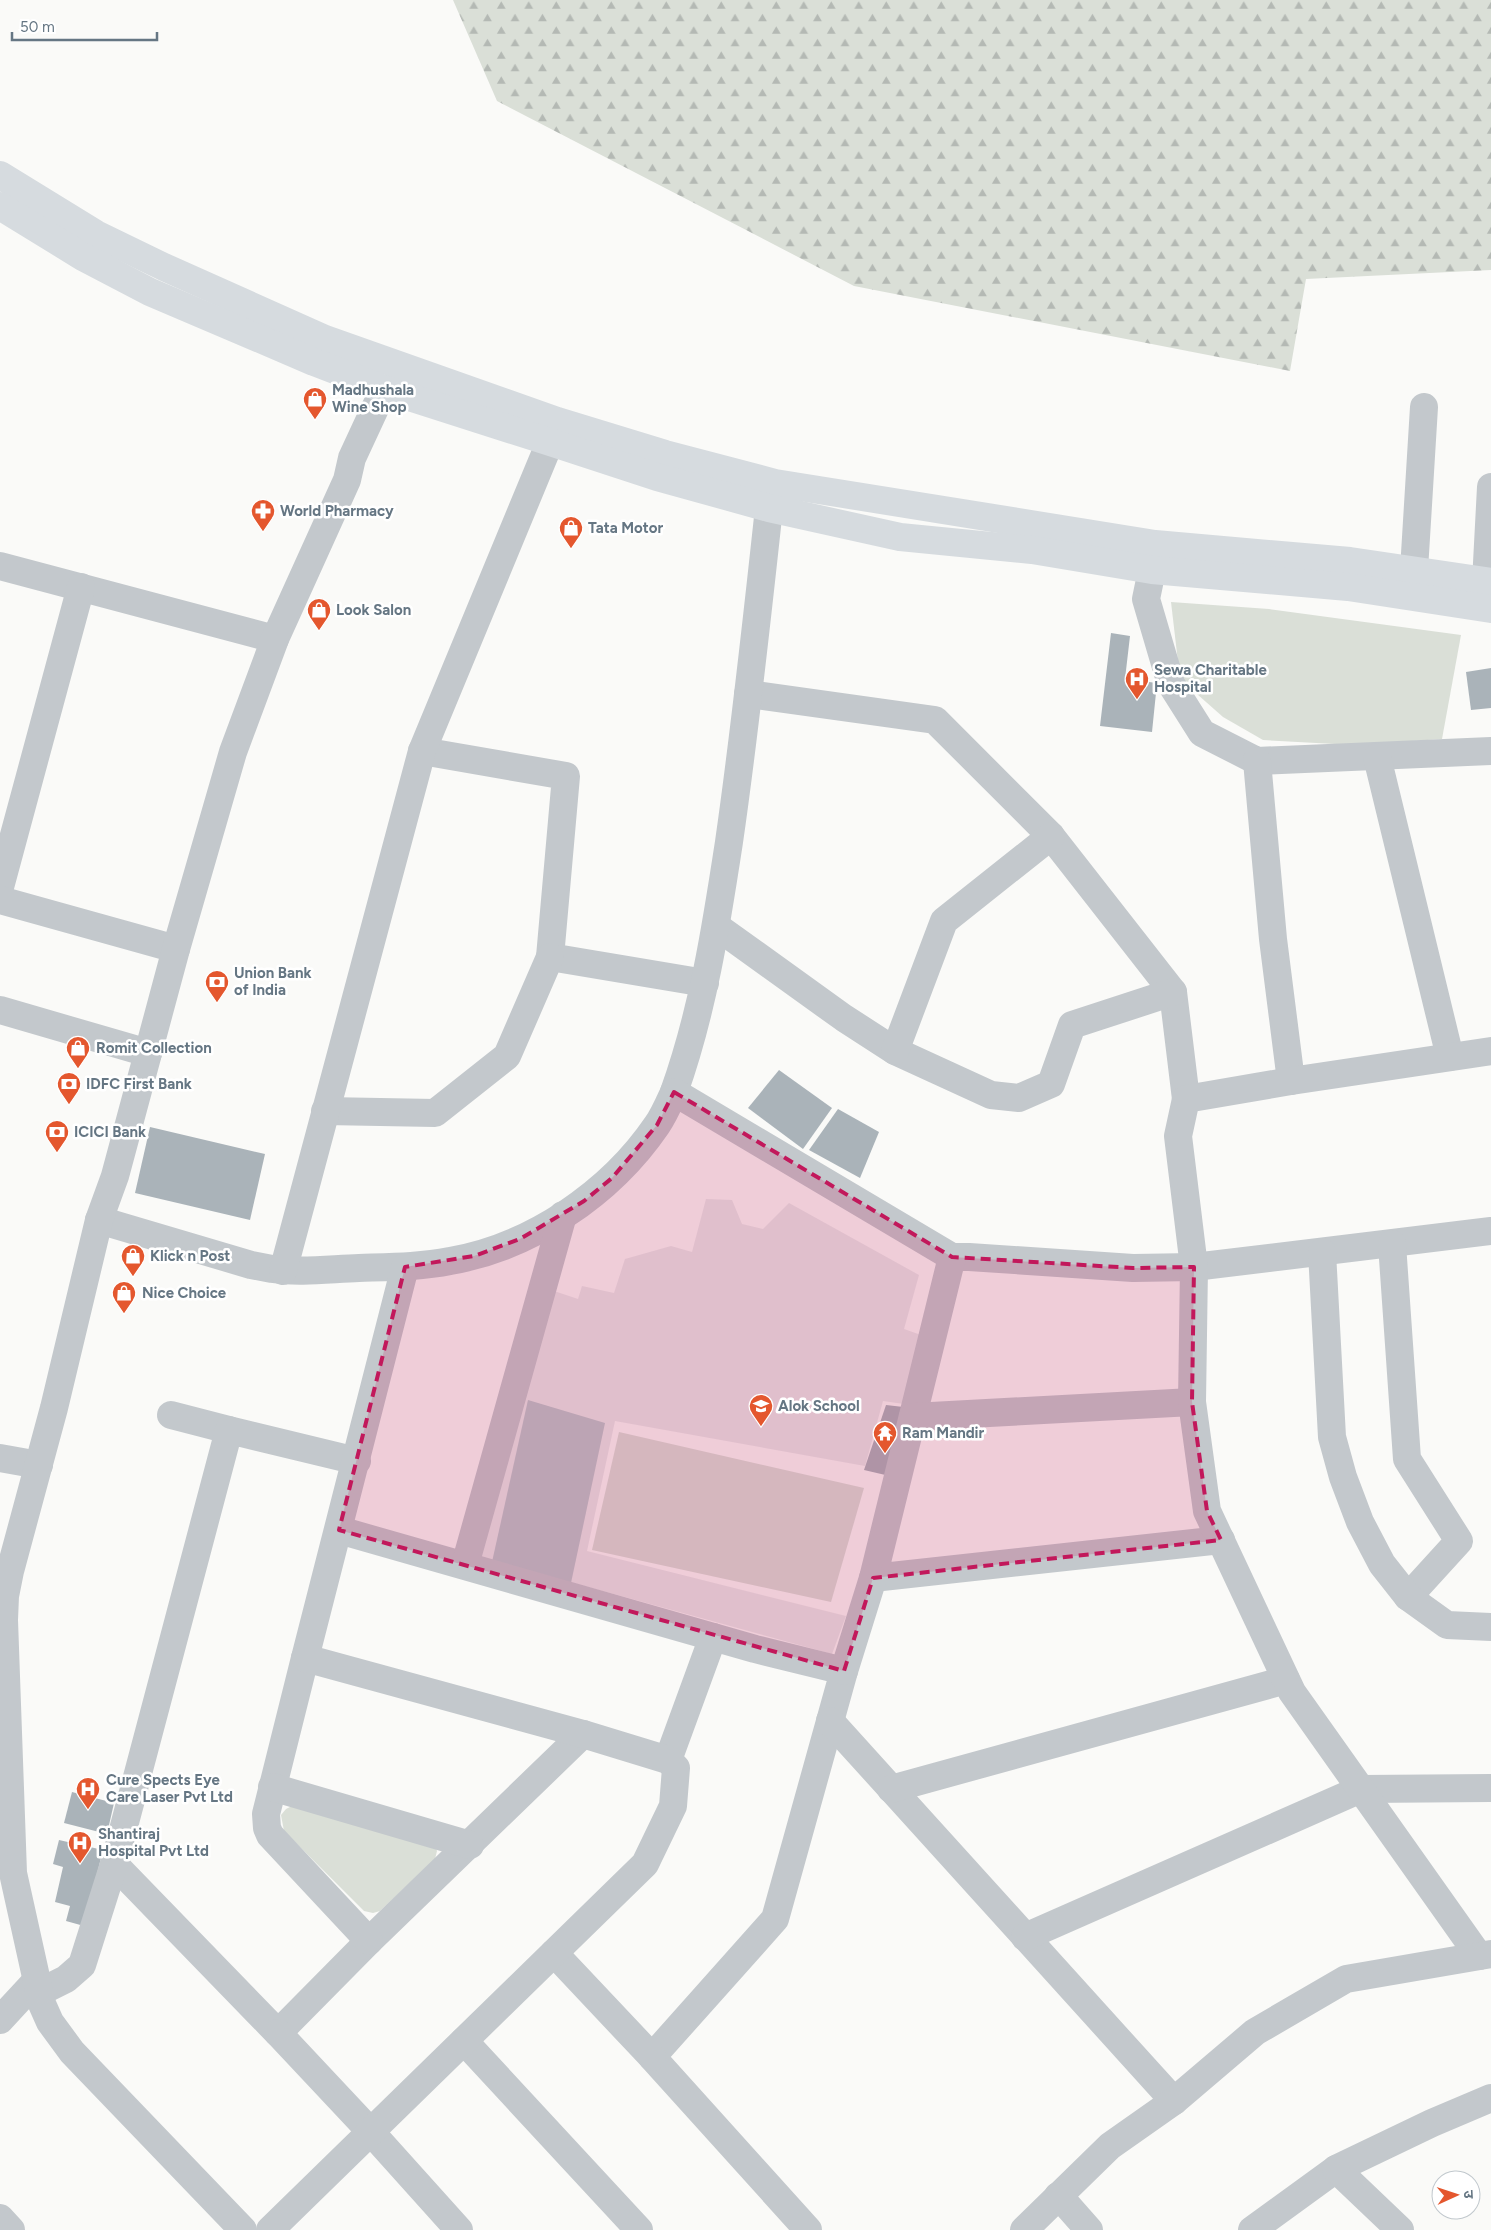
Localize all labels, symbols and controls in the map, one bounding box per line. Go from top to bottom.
scale bar [12,10,158,42]
text: 50 m [20,18,55,36]
place label: Madhushala Wine Shop [332,381,414,416]
shop icon: Madhushala Wine Shop [302,386,328,420]
pharmacy icon: World Pharmacy [250,498,276,532]
place label: World Pharmacy [280,502,394,520]
shop icon: Tata Motor [558,515,584,549]
place label: Tata Motor [588,519,663,537]
shop icon: Look Salon [306,597,332,631]
place label: Look Salon [336,601,411,619]
place label: Sewa Charitable Hospital [1154,661,1267,696]
hospital icon: Sewa Charitable Hospital [1124,666,1150,700]
place label: Union Bank of India [234,964,312,999]
bank icon: Union Bank of India [204,969,230,1003]
shop icon: Romit Collection [65,1035,91,1069]
place label: Romit Collection [96,1039,212,1057]
bank icon: IDFC First Bank [56,1071,82,1105]
place label: IDFC First Bank [86,1075,192,1093]
bank icon: ICICI Bank [44,1119,70,1153]
place label: ICICI Bank [74,1123,146,1141]
shop icon: Klick n Post [120,1243,146,1277]
place label: Klick n Post [150,1247,230,1265]
shop icon: Nice Choice [111,1280,137,1314]
place label: Nice Choice [142,1284,227,1302]
school or university icon: Alok School [748,1393,774,1427]
place label: Alok School [778,1397,860,1415]
temple icon: Ram Mandir [872,1420,898,1454]
place label: Ram Mandir [902,1424,985,1442]
place label: Cure Spects Eye Care Laser Pvt Ltd [106,1771,233,1806]
hospital icon: Cure Spects Eye Care Laser Pvt Ltd [75,1776,101,1810]
place label: Shantiraj Hospital Pvt Ltd [98,1825,209,1860]
hospital icon: Shantiraj Hospital Pvt Ltd [67,1830,93,1864]
north arrow [1431,2170,1481,2220]
text: उ [1460,2190,1477,2200]

